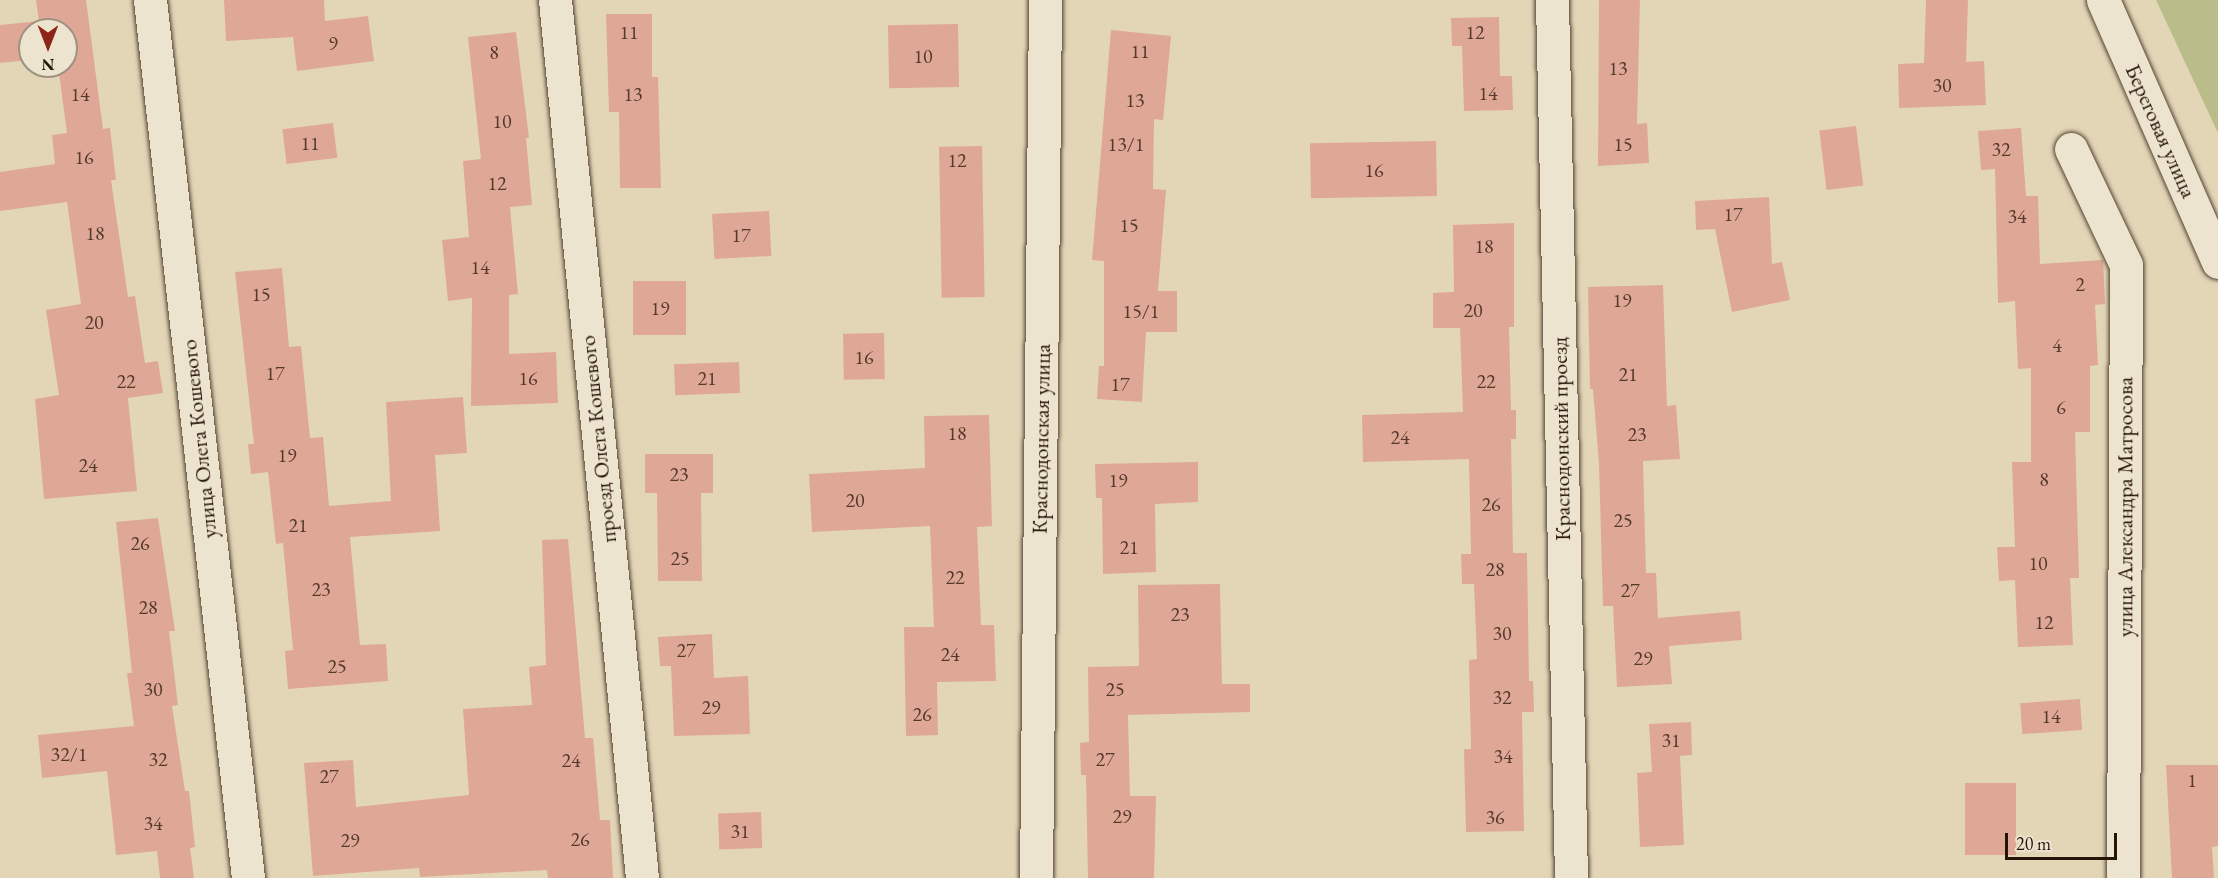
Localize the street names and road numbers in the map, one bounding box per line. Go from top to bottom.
street label: Береговая улица [2120,60,2202,202]
street label: проезд Олега Кошевого [574,334,622,544]
street label: Краснодонский проезд [1546,337,1576,541]
street label: улица Олега Кошевого [175,338,223,540]
street label: Краснодонская улица [1026,344,1056,534]
street label: улица Александра Матросова [2112,377,2138,637]

